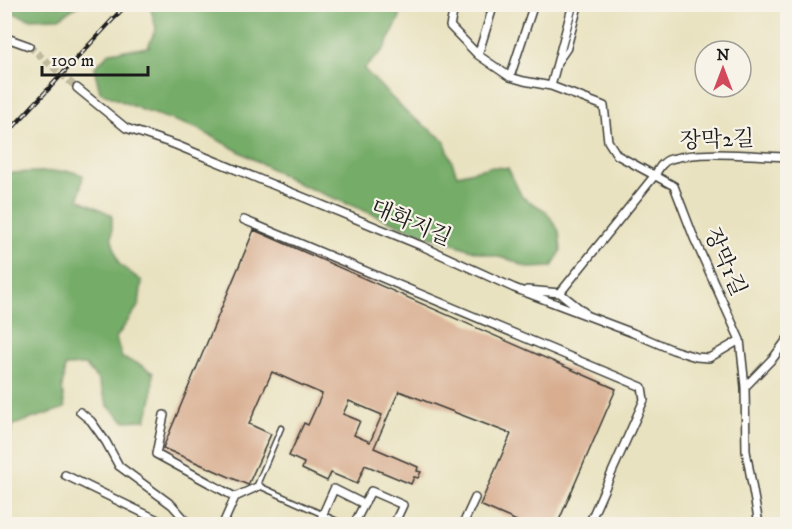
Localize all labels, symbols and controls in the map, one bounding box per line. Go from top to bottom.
scale bar [42,39,148,77]
north arrow [693,39,753,99]
text: N [716,45,730,65]
text: 100 m [51,50,94,72]
street label: 장막2길 [679,125,755,155]
street label: 대화지길 [367,194,455,252]
street label: 장막1길 [698,224,752,300]

